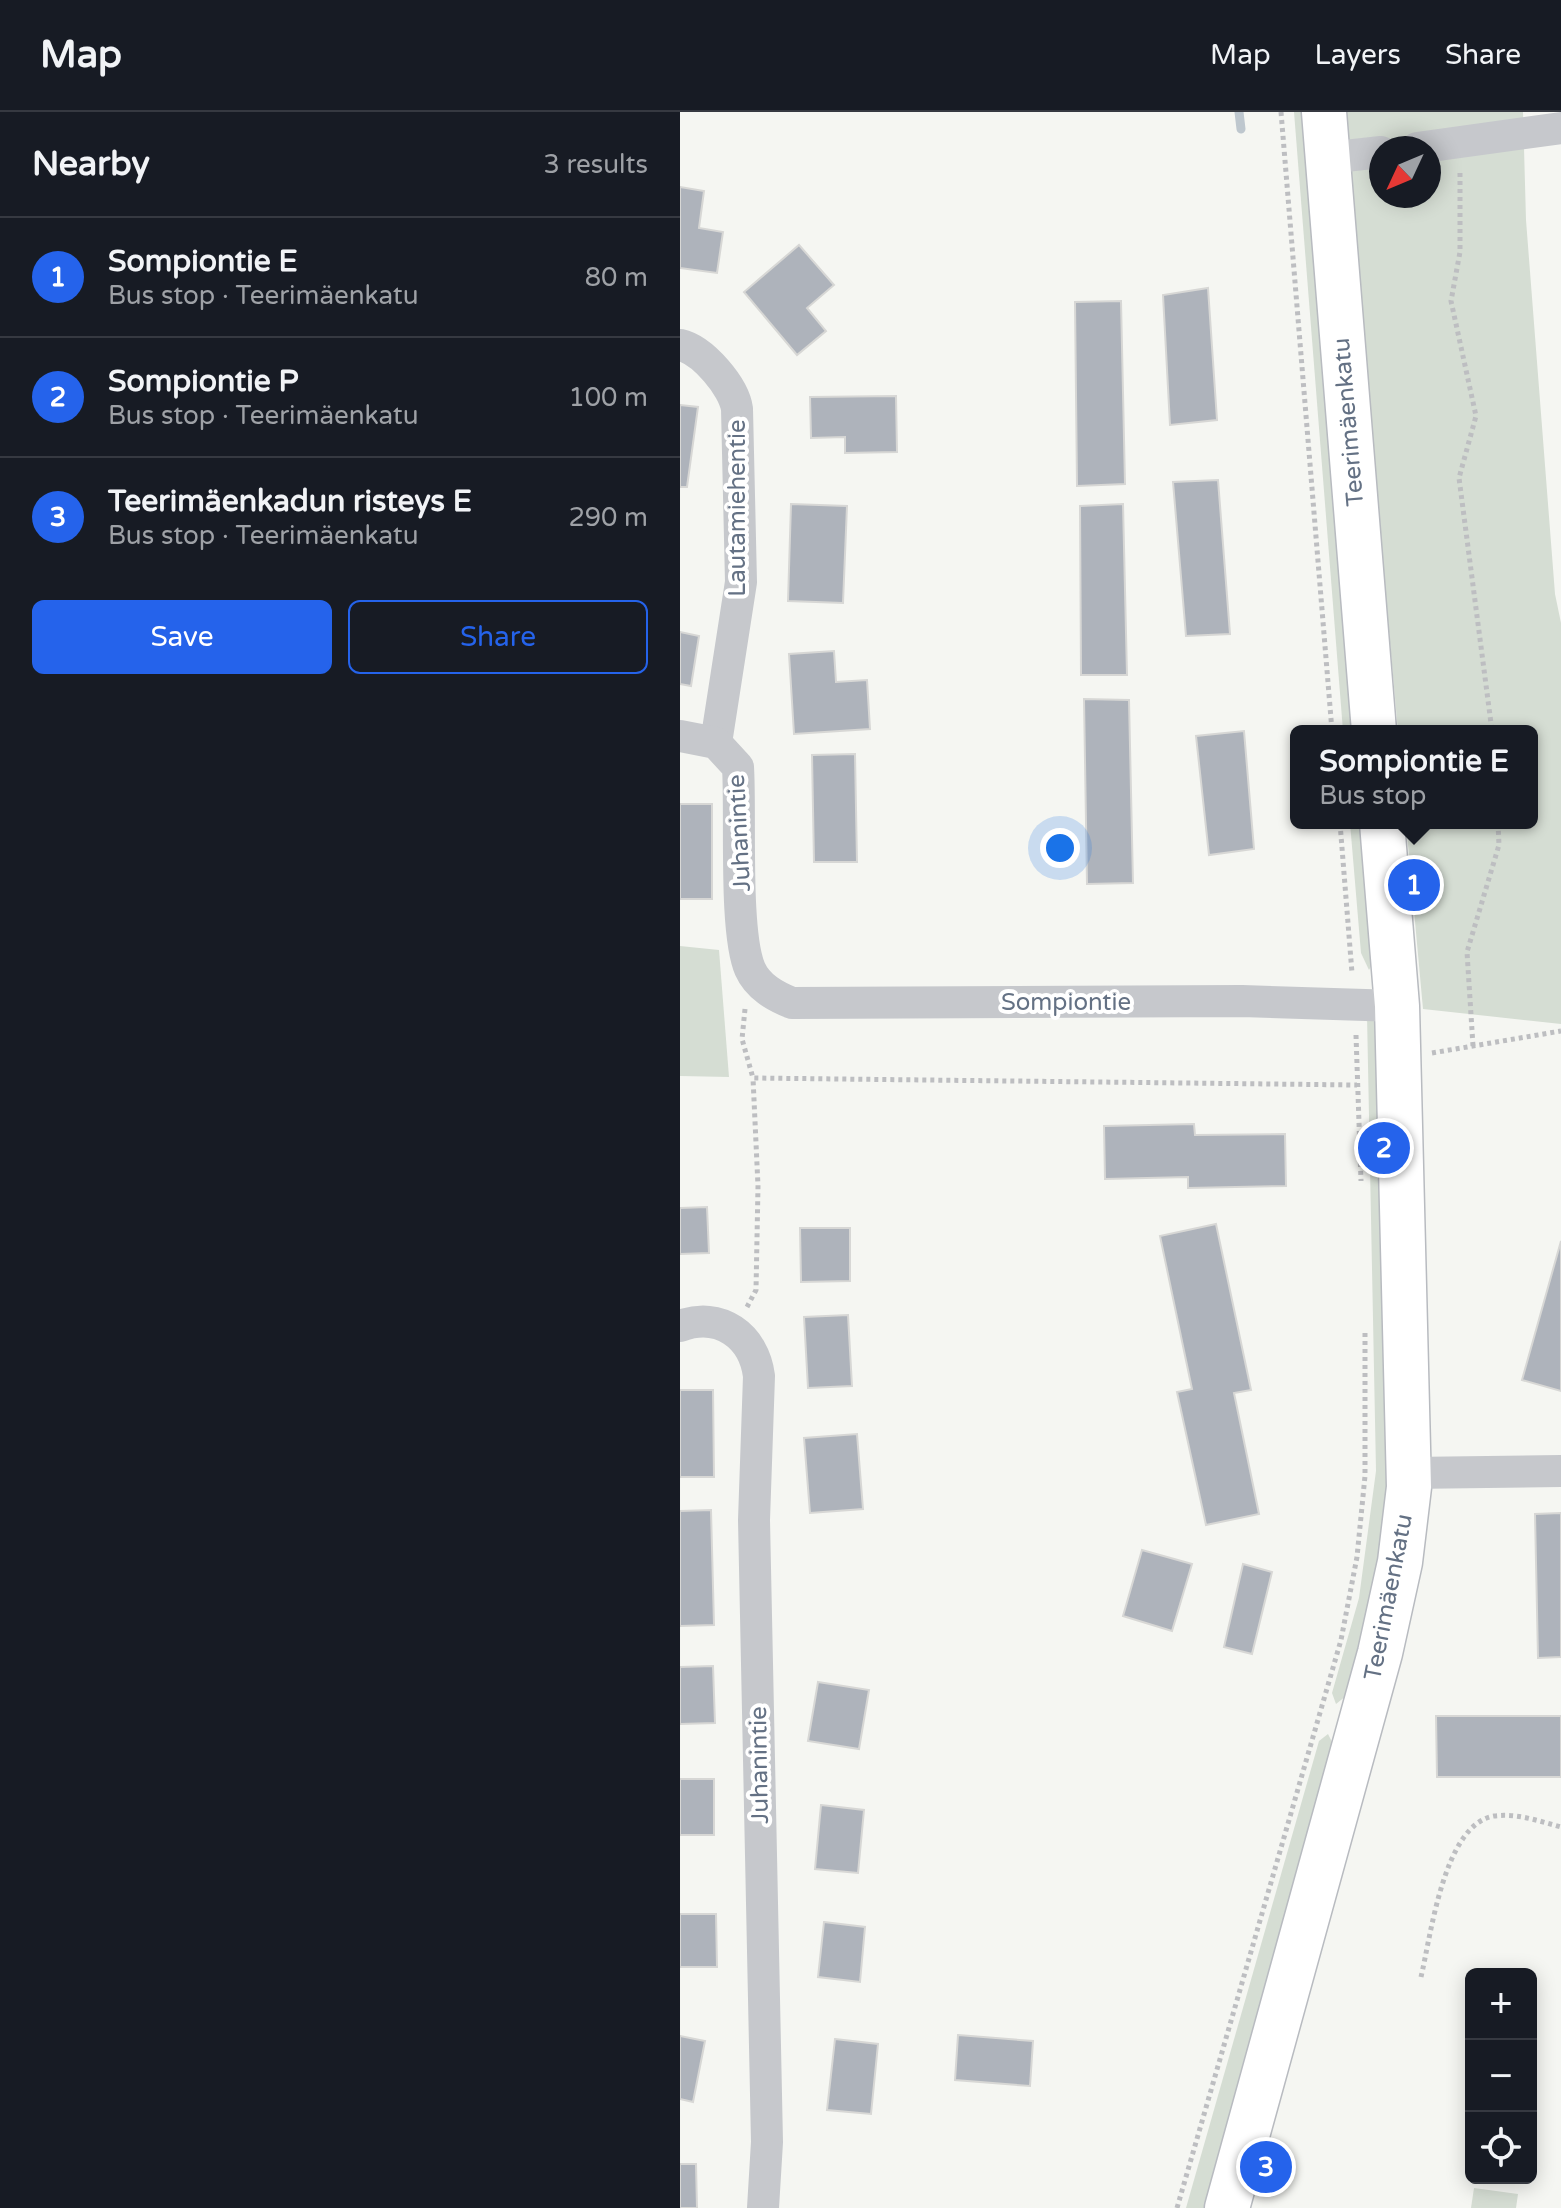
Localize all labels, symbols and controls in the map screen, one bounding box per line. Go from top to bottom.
text: Map [40,32,122,78]
text: Map [1210,38,1271,72]
text: Layers [1315,38,1401,72]
text: Share [1445,38,1521,72]
north arrow [1369,136,1441,208]
text: Nearby [32,144,150,185]
text: 3 results [543,149,648,180]
text: Sompiontie E [108,243,298,280]
text: 1 [50,262,66,293]
text: 80 m [585,262,648,293]
text: Bus stop · Teerimäenkatu [108,280,419,311]
street label: Teerimäenkatu [1327,337,1370,507]
text: Sompiontie P [108,363,299,400]
text: 2 [50,382,66,413]
text: 100 m [568,382,648,413]
text: Bus stop · Teerimäenkatu [108,400,419,431]
street label: Lautamiehentie [723,419,752,597]
text: Teerimäenkadun risteys E [108,483,472,520]
text: 3 [50,502,66,533]
text: 290 m [568,502,648,533]
text: Bus stop · Teerimäenkatu [108,520,419,551]
button: Save [32,600,332,674]
button: Share [348,600,648,674]
popup [1290,725,1538,829]
text: Sompiontie E [1319,743,1509,780]
street label: Juhanintie [722,774,757,892]
text: Bus stop [1319,780,1426,811]
your location [1040,828,1080,868]
pin: 1 [1388,855,1440,915]
street label: Sompiontie [1001,988,1131,1017]
pin: 2 [1358,1118,1410,1178]
street label: Teerimäenkatu [1358,1511,1419,1683]
street label: Juhanintie [744,1706,775,1824]
map controls [1465,1968,1537,2184]
button: + [1465,1968,1537,2040]
button: − [1465,2040,1537,2112]
button: locate [1465,2112,1537,2184]
pin: 3 [1240,2137,1292,2197]

